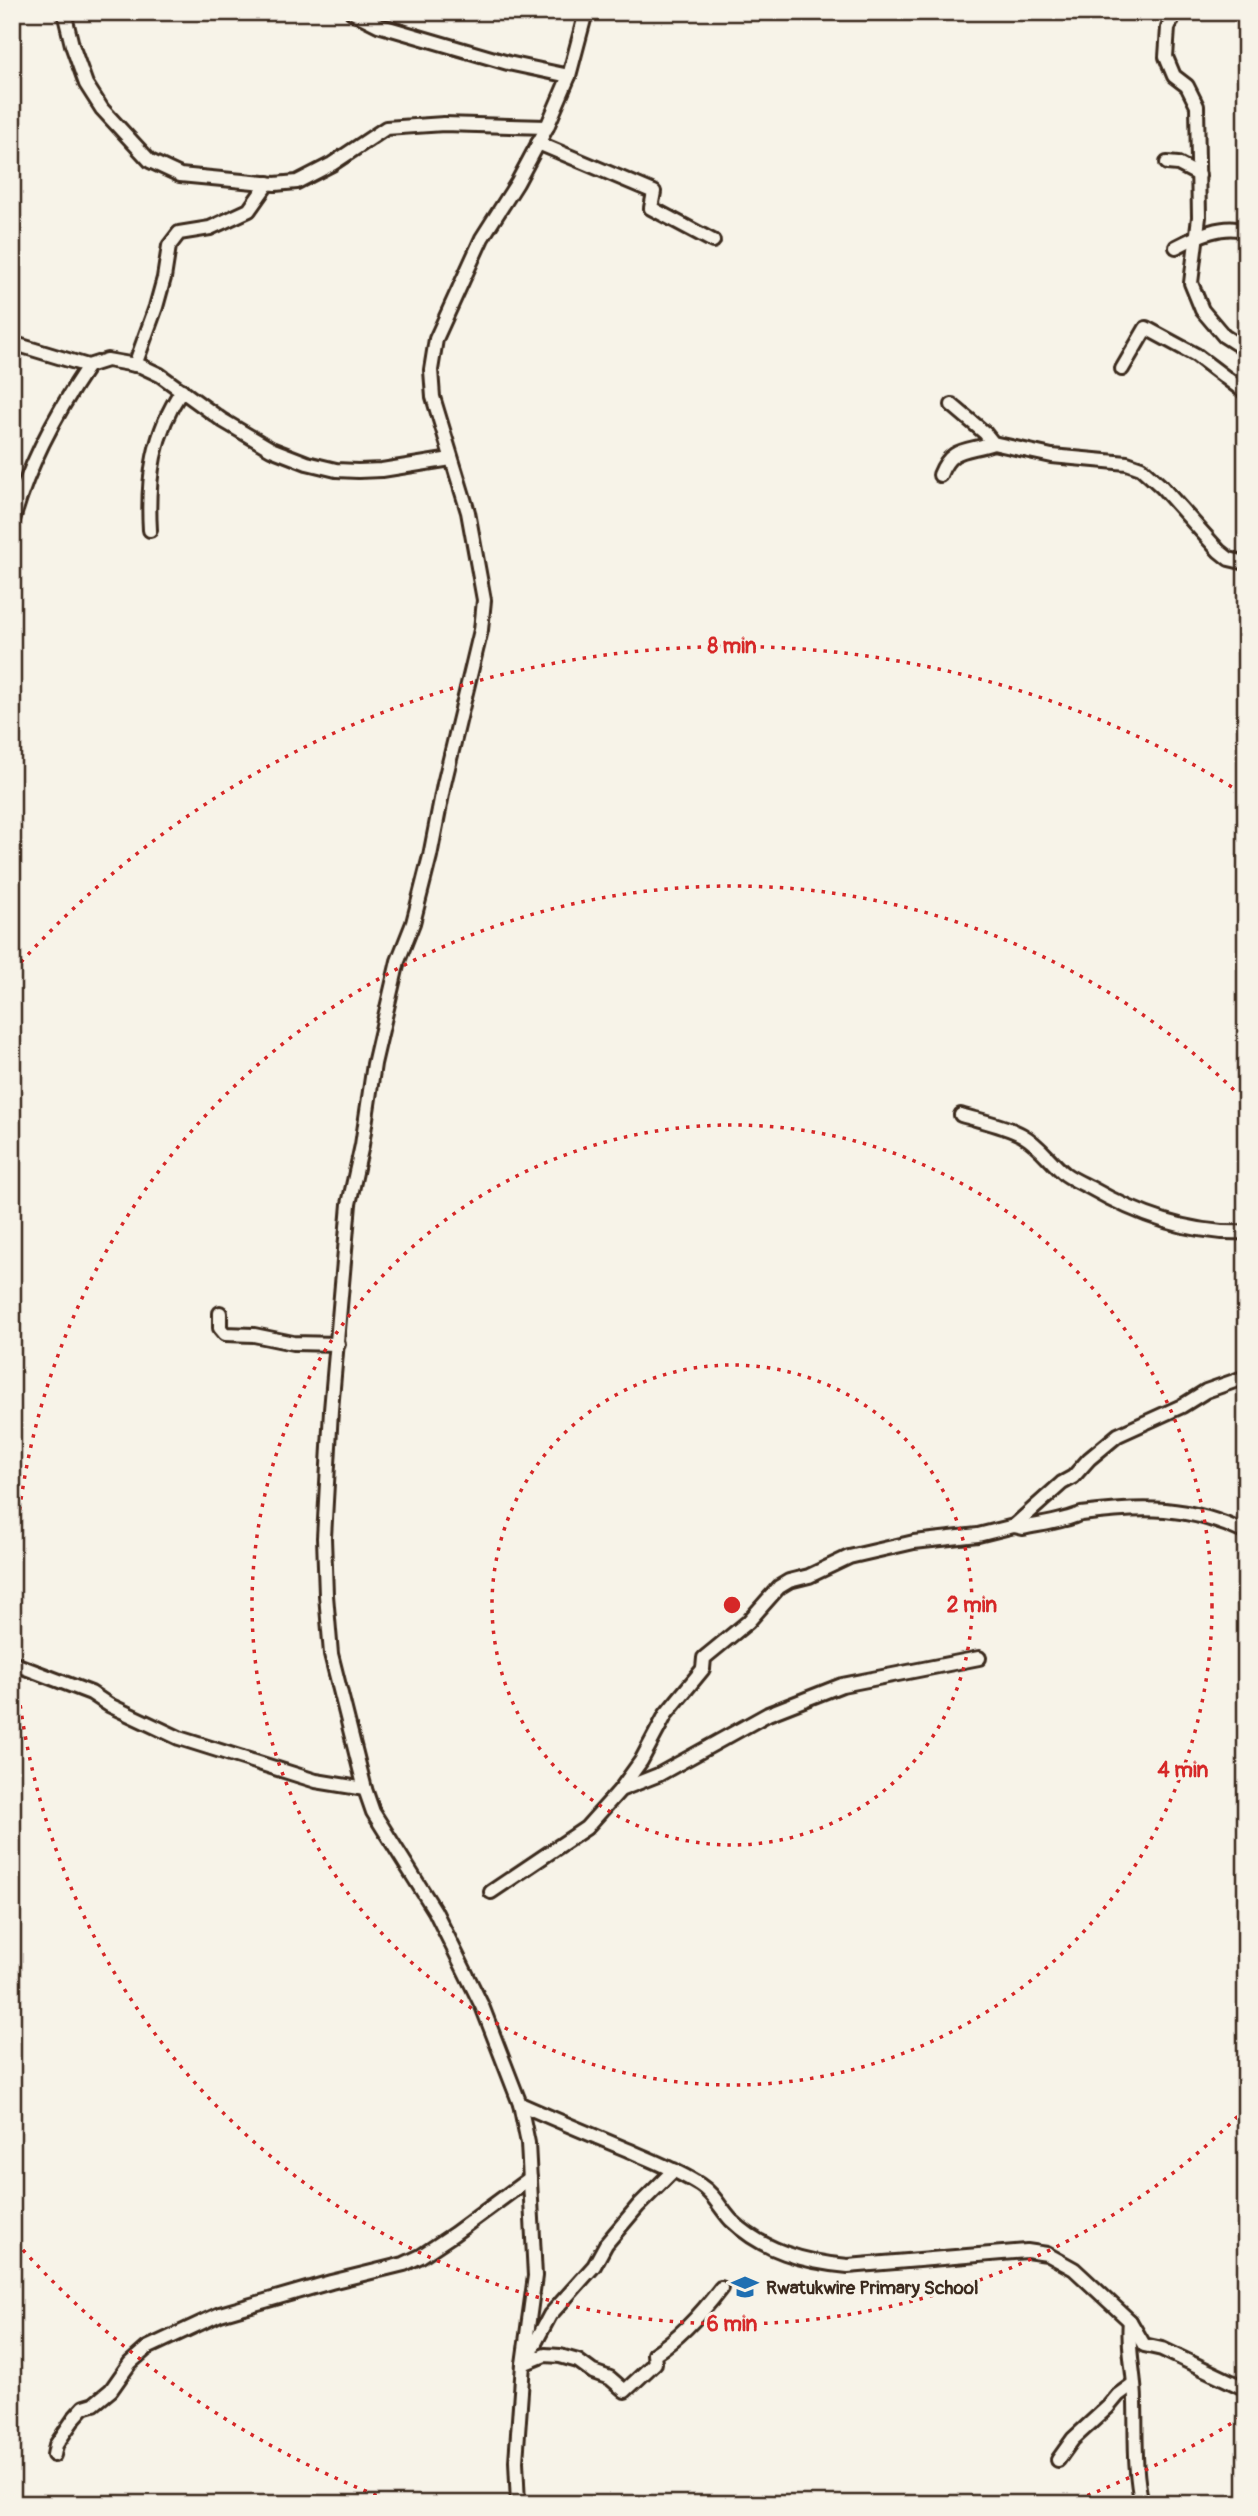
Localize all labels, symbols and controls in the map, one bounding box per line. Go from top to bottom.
text: 8 min [707,633,757,660]
text: 2 min [947,1592,997,1619]
centre of rings [720,1593,744,1617]
text: 4 min [1158,1757,1209,1784]
school or university icon: Rwatukwire Primary School [730,2272,760,2302]
place label: Rwatukwire Primary School [766,2276,978,2300]
text: 6 min [707,2311,758,2338]

